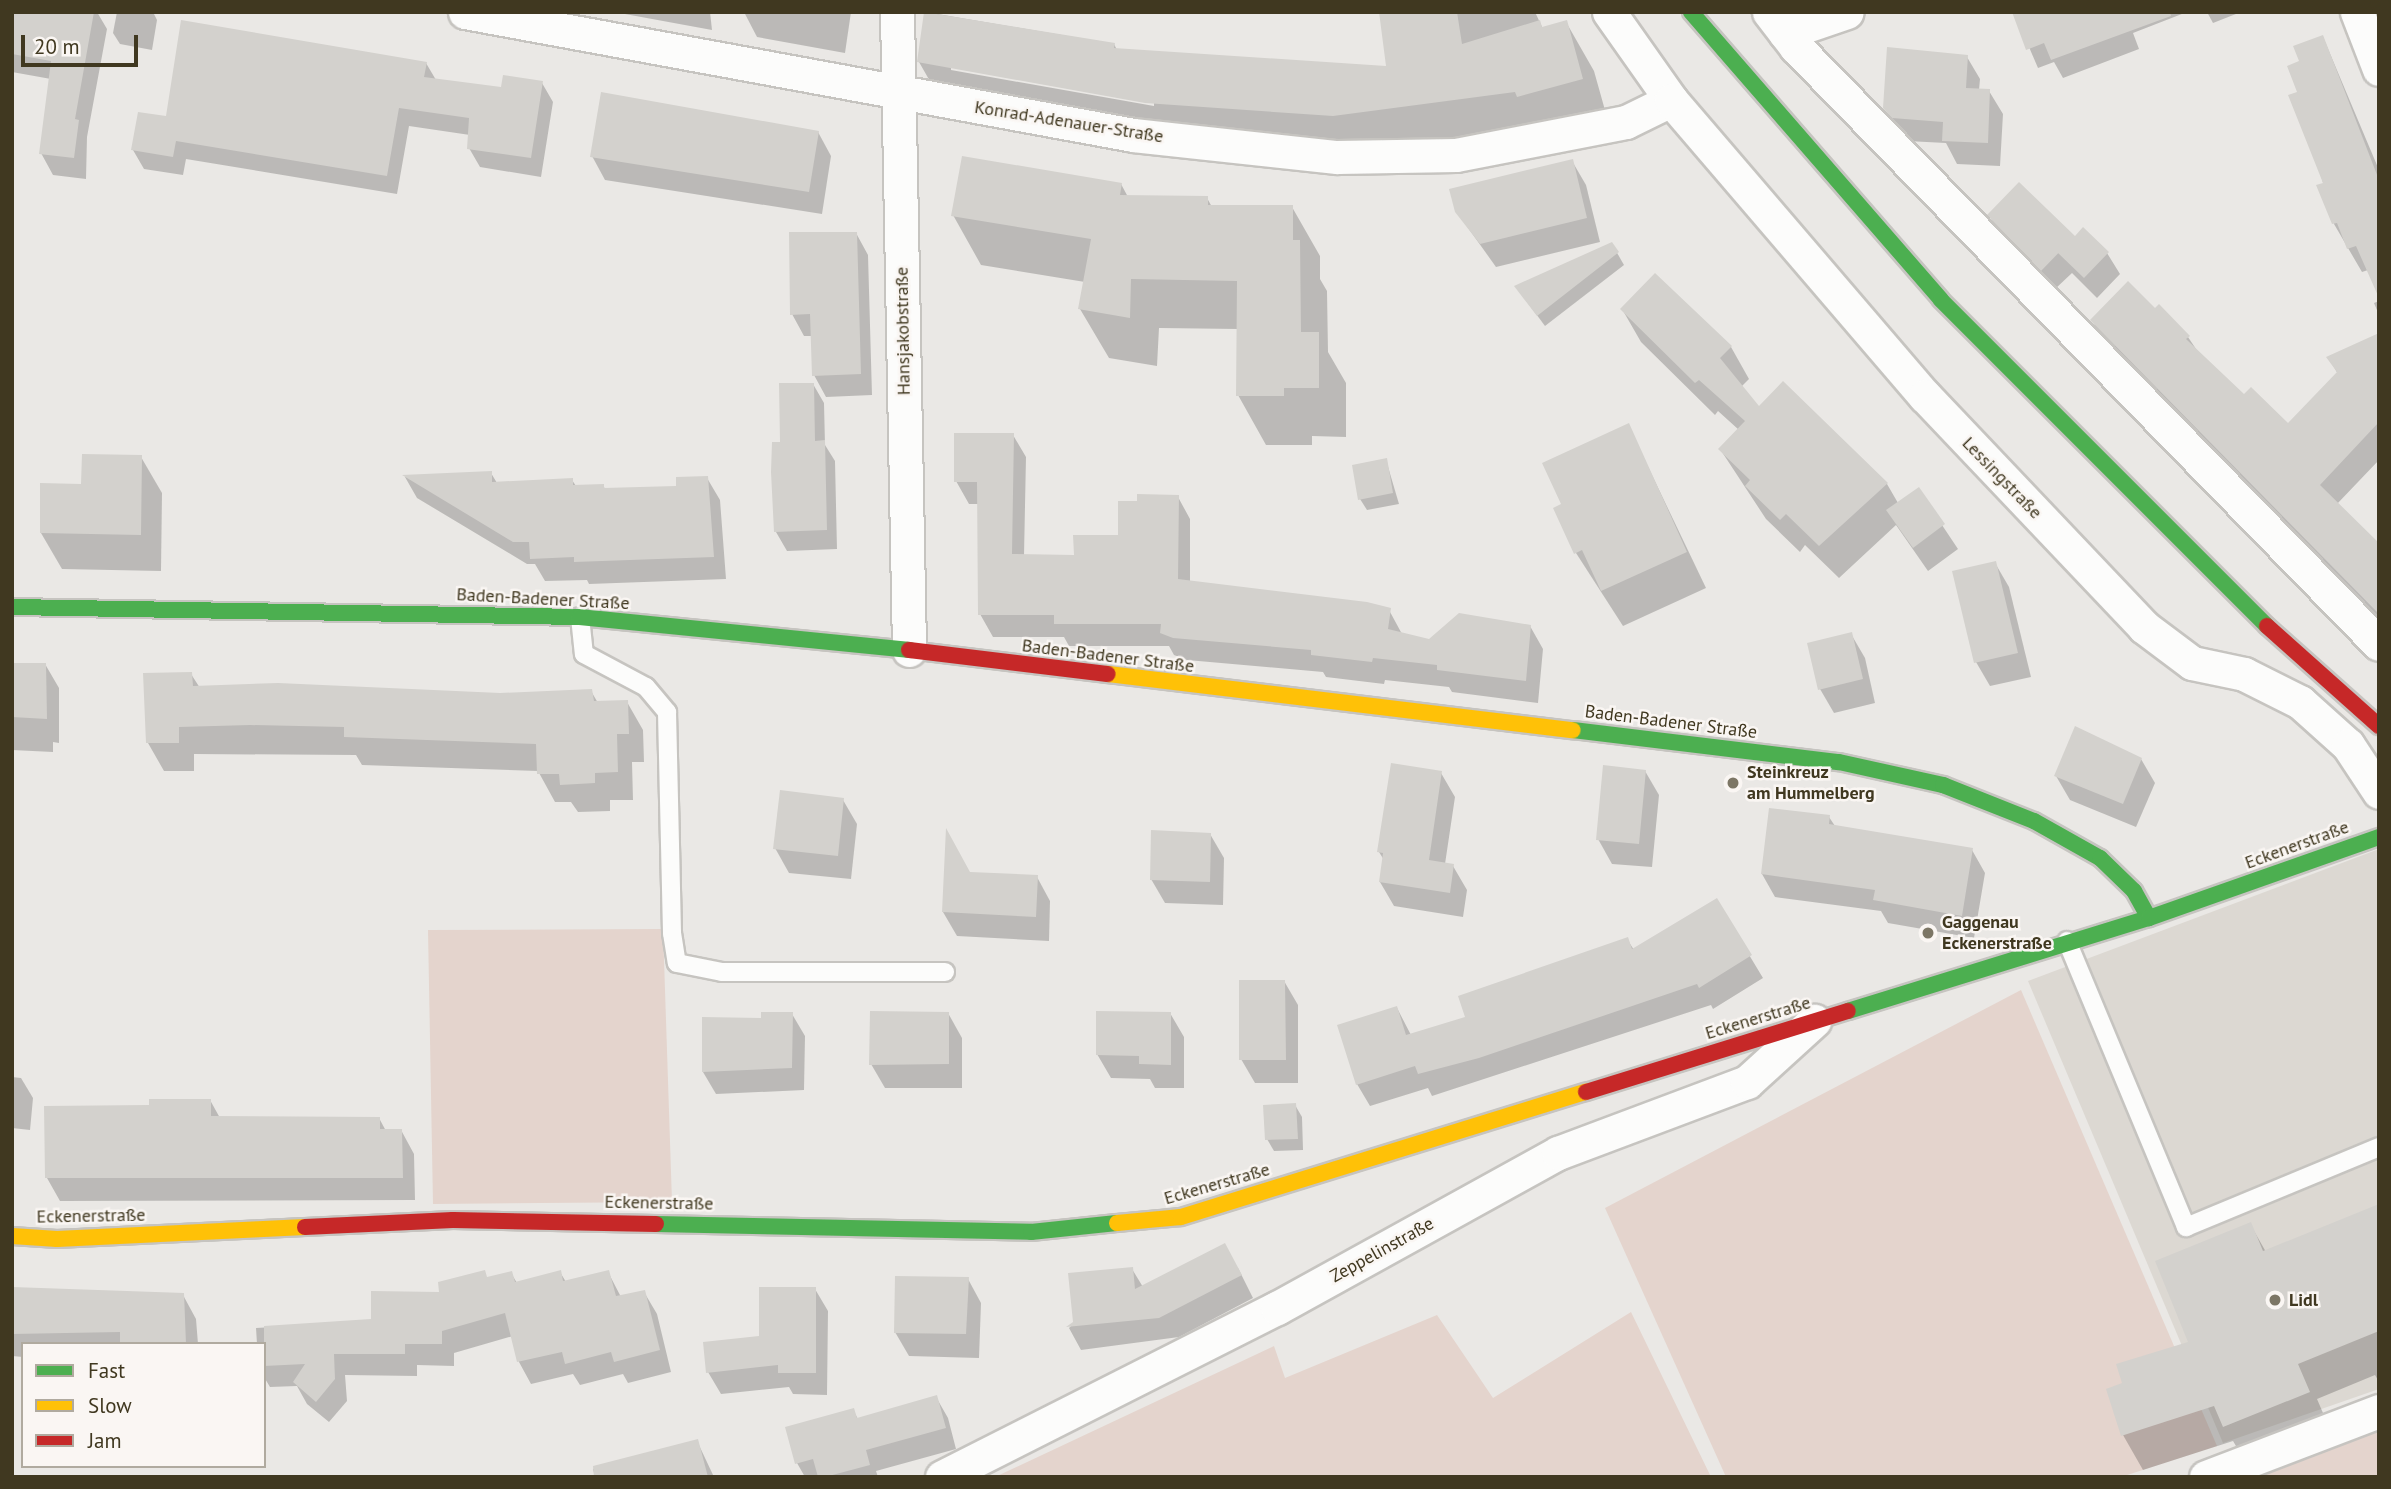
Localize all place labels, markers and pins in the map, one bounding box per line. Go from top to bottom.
place label: Steinkreuz am Hummelberg [1747,762,1875,804]
marker: Steinkreuz am Hummelberg [1725,775,1741,791]
place label: Gaggenau Eckenerstraße [1942,912,2052,954]
marker: Gaggenau Eckenerstraße [1920,925,1936,941]
place label: Lidl [2289,1289,2318,1311]
marker: Lidl [2267,1292,2283,1308]

